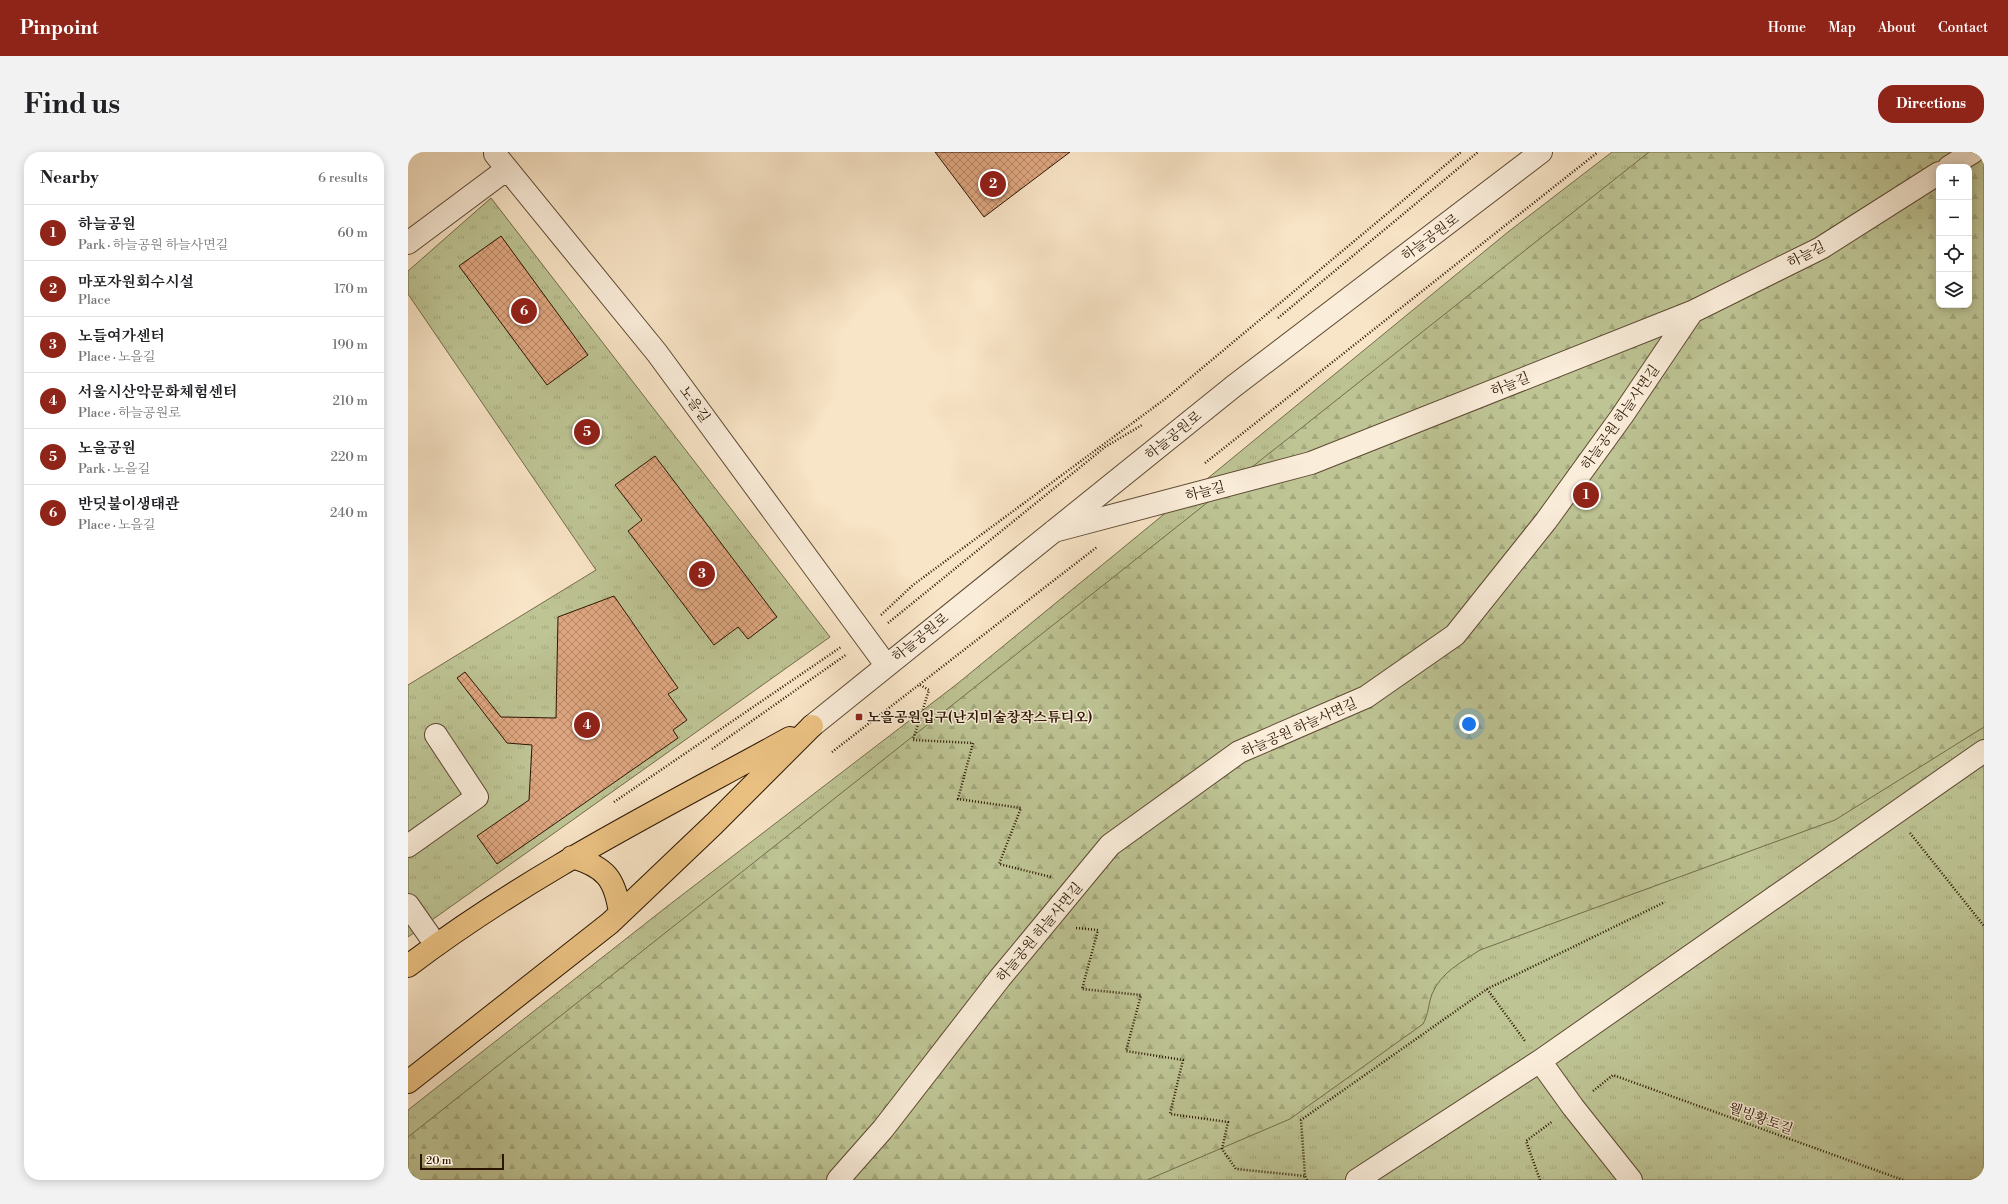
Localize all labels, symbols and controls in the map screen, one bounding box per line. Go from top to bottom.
text: Pinpoint [20,16,99,40]
text: Home [1768,19,1806,37]
text: Map [1828,19,1856,37]
text: About [1878,19,1916,37]
text: Contact [1938,19,1988,37]
button: Directions [1878,85,1984,123]
text: Find us [24,87,120,122]
map controls [1936,164,1972,308]
button: + [1936,164,1972,200]
text: Nearby [40,167,99,189]
pin: 2 [980,169,1006,199]
text: 6 results [318,170,368,186]
button: − [1936,200,1972,236]
street label: 하늘공원로 [1398,210,1463,265]
text: 하늘공원 [78,215,136,234]
text: 1 [50,225,56,241]
text: 60 m [337,225,368,241]
button: locate [1936,236,1972,272]
text: Park · 하늘공원 하늘사면길 [78,237,228,253]
street label: 하늘길 [1784,238,1829,272]
button: layers [1936,272,1972,308]
text: 마포자원회수시설 [78,273,194,292]
text: 2 [49,281,57,297]
text: 170 m [334,281,368,297]
text: Place [78,292,110,308]
pin: 6 [511,296,537,326]
text: 노들여가센터 [78,327,165,346]
text: 3 [49,337,57,353]
text: 190 m [332,337,368,353]
text: Place · 노을길 [78,349,156,365]
street label: 하늘공원 하늘사면길 [1578,361,1664,474]
street label: 하늘길 [1488,369,1533,401]
text: 서울시산악문화체험센터 [78,383,237,402]
street label: 노을길 [675,383,713,426]
text: 4 [49,393,57,409]
text: 210 m [333,393,368,409]
text: Place · 하늘공원로 [78,405,181,421]
street label: 하늘공원로 [1142,407,1206,464]
pin: 5 [574,417,600,447]
text: 노을공원 [78,439,136,458]
text: 5 [49,449,57,465]
text: 220 m [330,449,368,465]
text: Park · 노을길 [78,461,150,477]
street label: 하늘길 [1183,478,1227,506]
pin: 1 [1573,480,1599,510]
text: 반딧불이생태관 [78,495,179,514]
text: 6 [49,505,57,521]
text: 240 m [330,505,368,521]
text: Place · 노을길 [78,517,156,533]
pin: 3 [689,559,715,589]
street label: 하늘공원로 [889,609,953,666]
street label: 하늘공원 하늘사면길 [1239,694,1360,761]
place label: 노을공원입구(난지미술창작스튜디오) [867,709,1092,727]
pin: 4 [574,710,600,740]
marker: 노을공원입구(난지미술창작스튜디오) [854,712,864,722]
your location [1459,714,1479,734]
street label: 하늘공원 하늘사면길 [993,879,1087,986]
street label: 웰빙황토길 [1726,1099,1796,1139]
scale bar [420,1152,504,1171]
text: 20 m [426,1154,451,1168]

